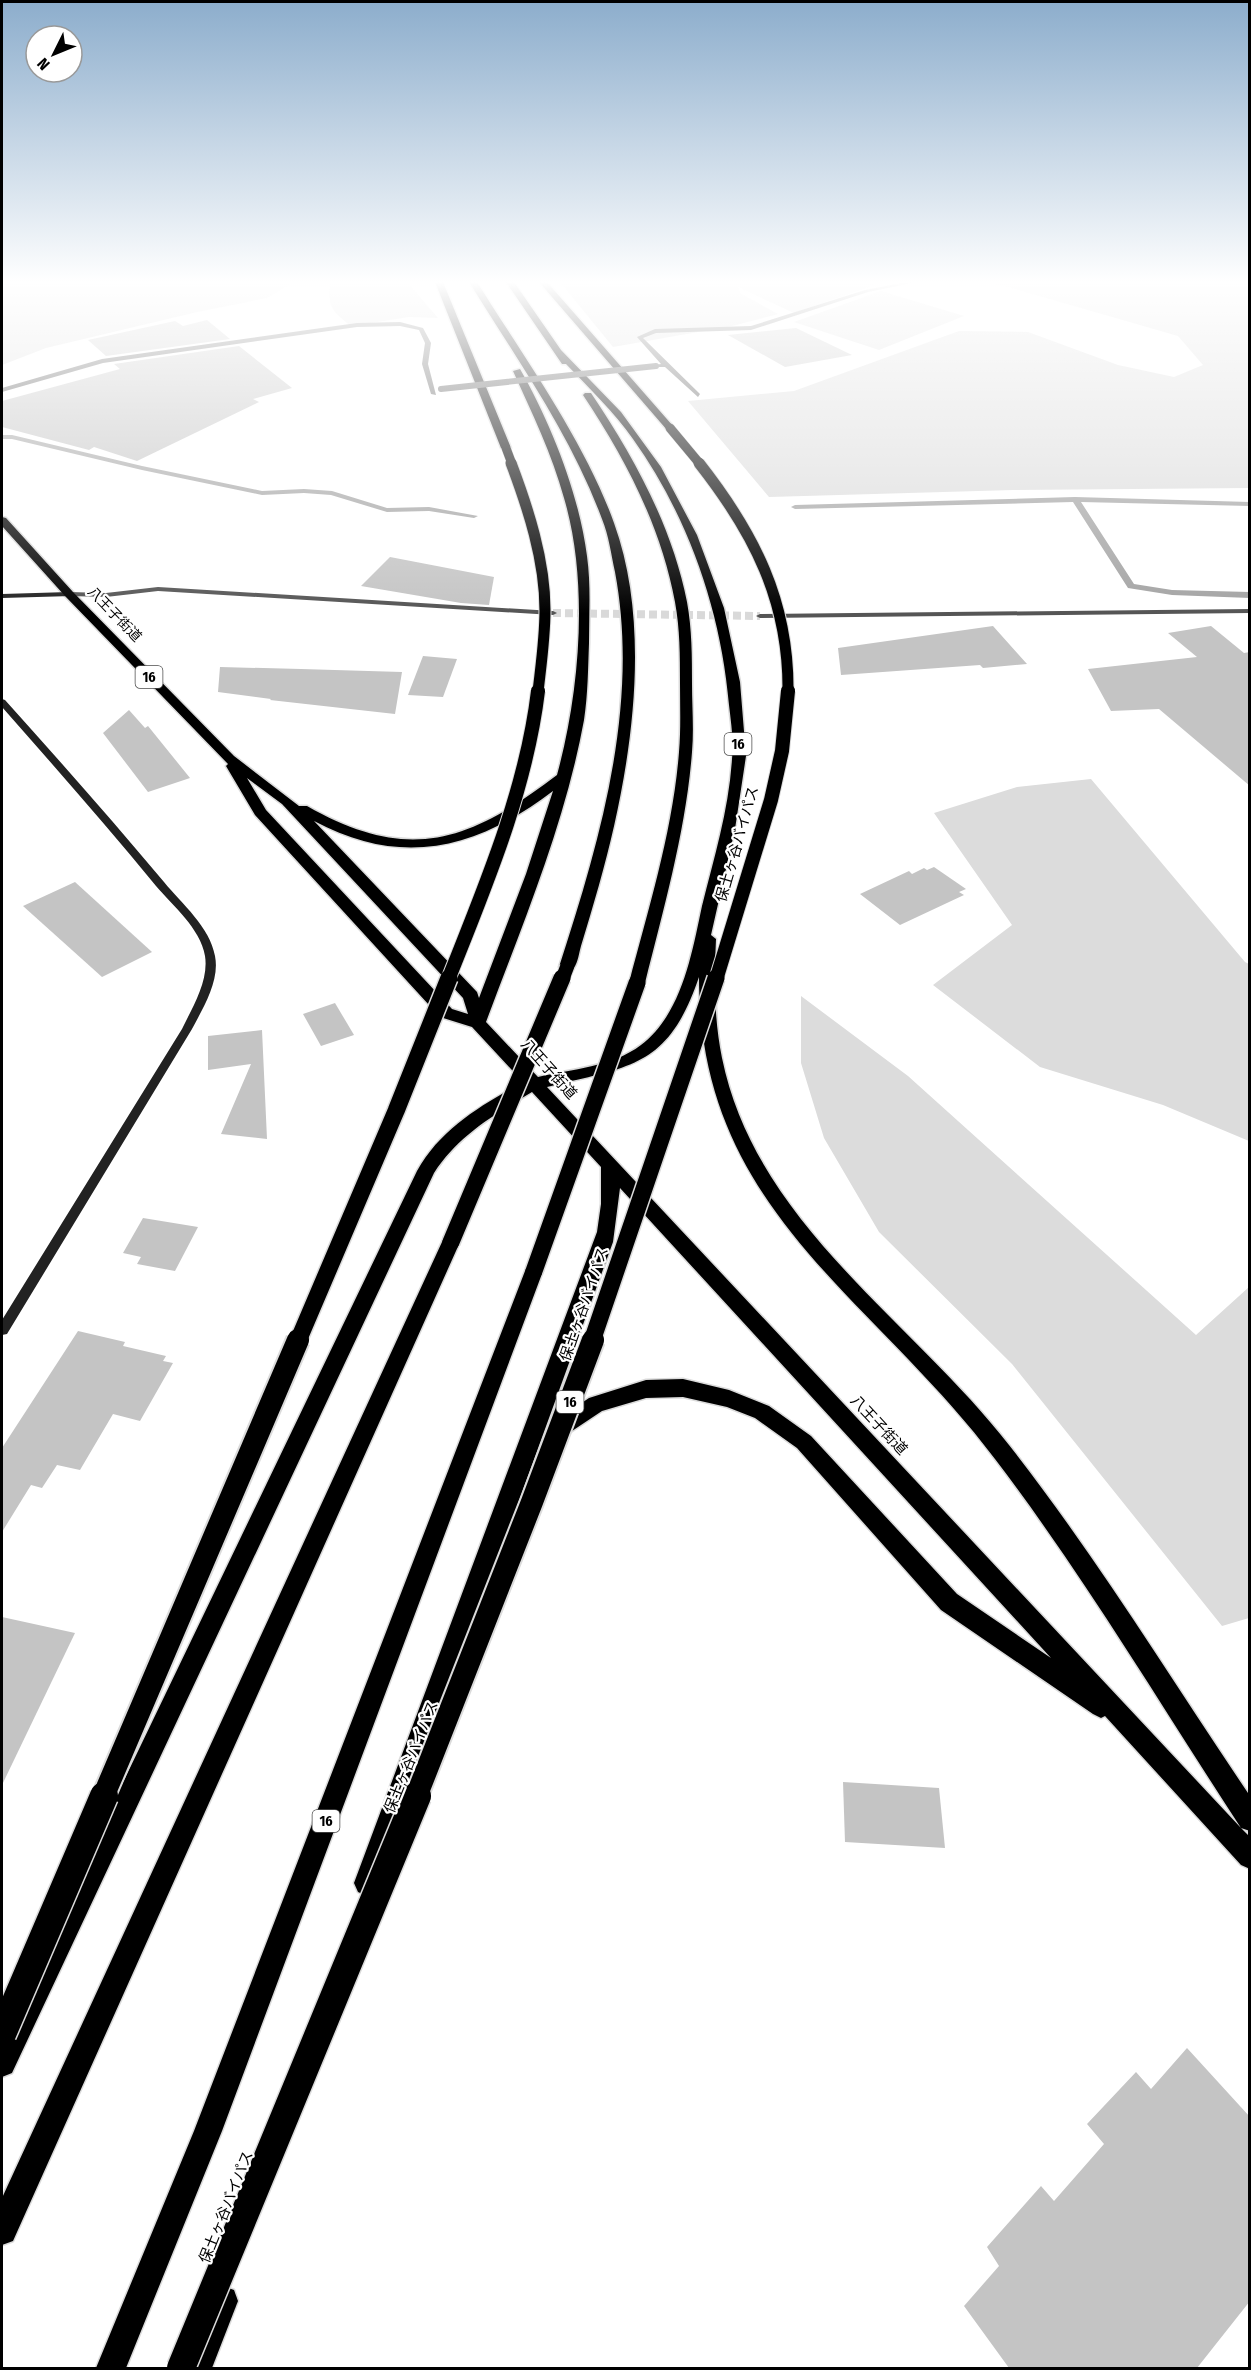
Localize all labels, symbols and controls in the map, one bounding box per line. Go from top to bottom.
north arrow [24,24,84,84]
text: N [33,54,54,74]
street label: 八王子街道 [84,583,145,645]
road number: 16 [136,666,162,688]
road number: 16 [724,733,752,755]
street label: 保土ヶ谷バイパス [712,784,762,904]
street label: 八王子街道 [517,1035,581,1103]
street label: 保土ヶ谷バイパス [556,1244,612,1364]
road number: 16 [556,1391,584,1413]
street label: 八王子街道 [847,1391,911,1459]
street label: 保土ヶ谷バイパス [380,1698,442,1816]
road number: 16 [312,1810,340,1832]
street label: 保土ヶ谷バイパス [195,2148,257,2266]

